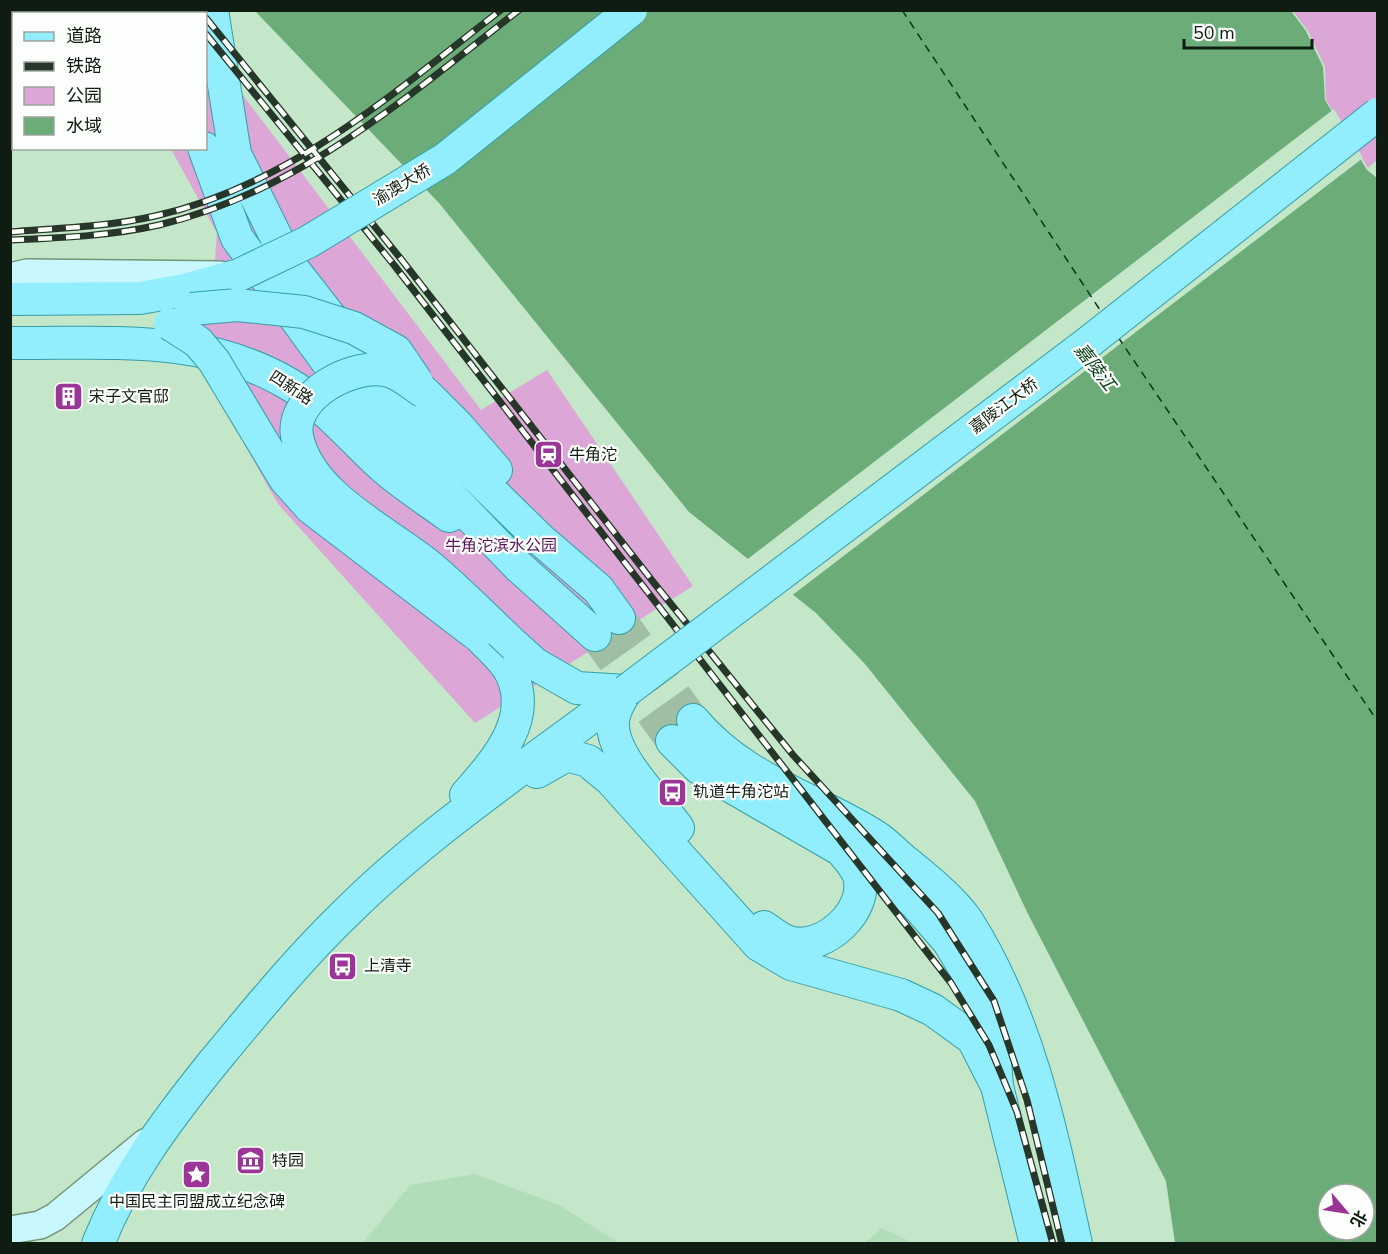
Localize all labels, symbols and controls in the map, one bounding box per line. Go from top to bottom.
legend [12,12,207,150]
scale bar [1184,12,1312,50]
text: 50 m [1193,21,1235,45]
text: 道路 [66,24,102,48]
text: 铁路 [66,54,102,78]
text: 公园 [66,84,102,108]
text: 水域 [66,114,102,138]
street label: 渝澳大桥 [369,159,435,211]
water label: 嘉陵江 [1069,338,1122,397]
street label: 四新路 [265,366,317,410]
street label: 嘉陵江大桥 [965,373,1043,439]
building icon: 宋子文官邸 [52,381,84,413]
place label: 宋子文官邸 [89,386,169,408]
station icon: 牛角沱 [532,439,564,471]
place label: 牛角沱 [569,444,617,466]
park label: 牛角沱滨水公园 [445,535,557,557]
bus stop icon: 轨道牛角沱站 [656,776,688,808]
place label: 轨道牛角沱站 [693,781,789,803]
bus stop icon: 上清寺 [327,950,359,982]
place label: 上清寺 [364,955,412,977]
museum icon: 特园 [235,1145,267,1177]
place label: 特园 [272,1150,304,1172]
place icon: 中国民主同盟成立纪念碑 [181,1158,213,1190]
north arrow [1316,1182,1376,1242]
place label: 中国民主同盟成立纪念碑 [109,1191,285,1213]
text: 北 [1345,1206,1372,1231]

